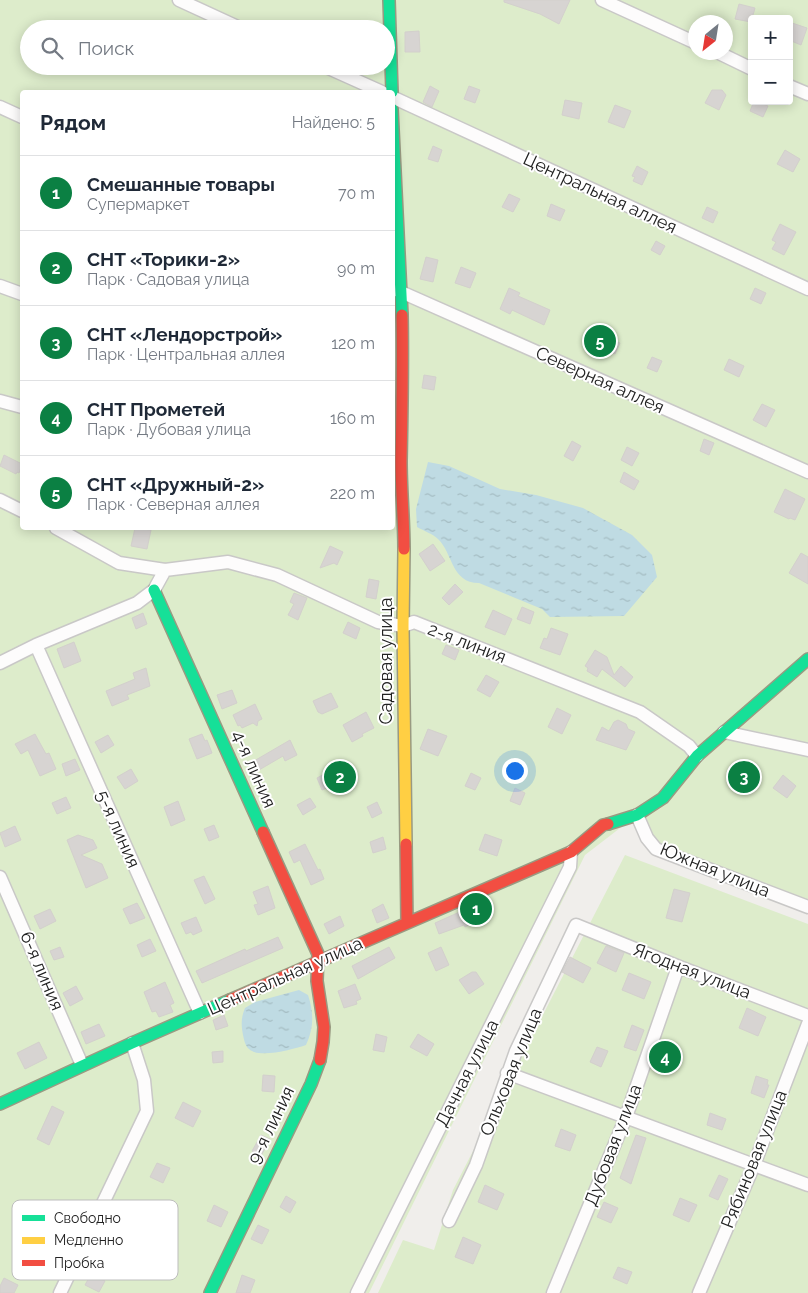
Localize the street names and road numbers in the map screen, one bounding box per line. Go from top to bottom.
street label: Центральная аллея [520,148,680,237]
street label: Северная аллея [533,342,668,417]
street label: Садовая улица [375,597,396,725]
street label: 2-я линия [425,618,509,667]
street label: 4-я линия [228,727,281,811]
street label: 5-я линия [92,787,145,871]
street label: Южная улица [657,838,773,901]
street label: 6-я линия [16,928,68,1013]
street label: Центральная улица [204,932,366,1019]
street label: Ягодная улица [630,938,754,1003]
street label: Ольховая улица [475,1005,546,1139]
street label: Дачная улица [431,1016,503,1130]
street label: Дубовая улица [580,1081,645,1209]
street label: 9-я линия [243,1083,298,1167]
street label: Рябиновая улица [716,1087,791,1231]

